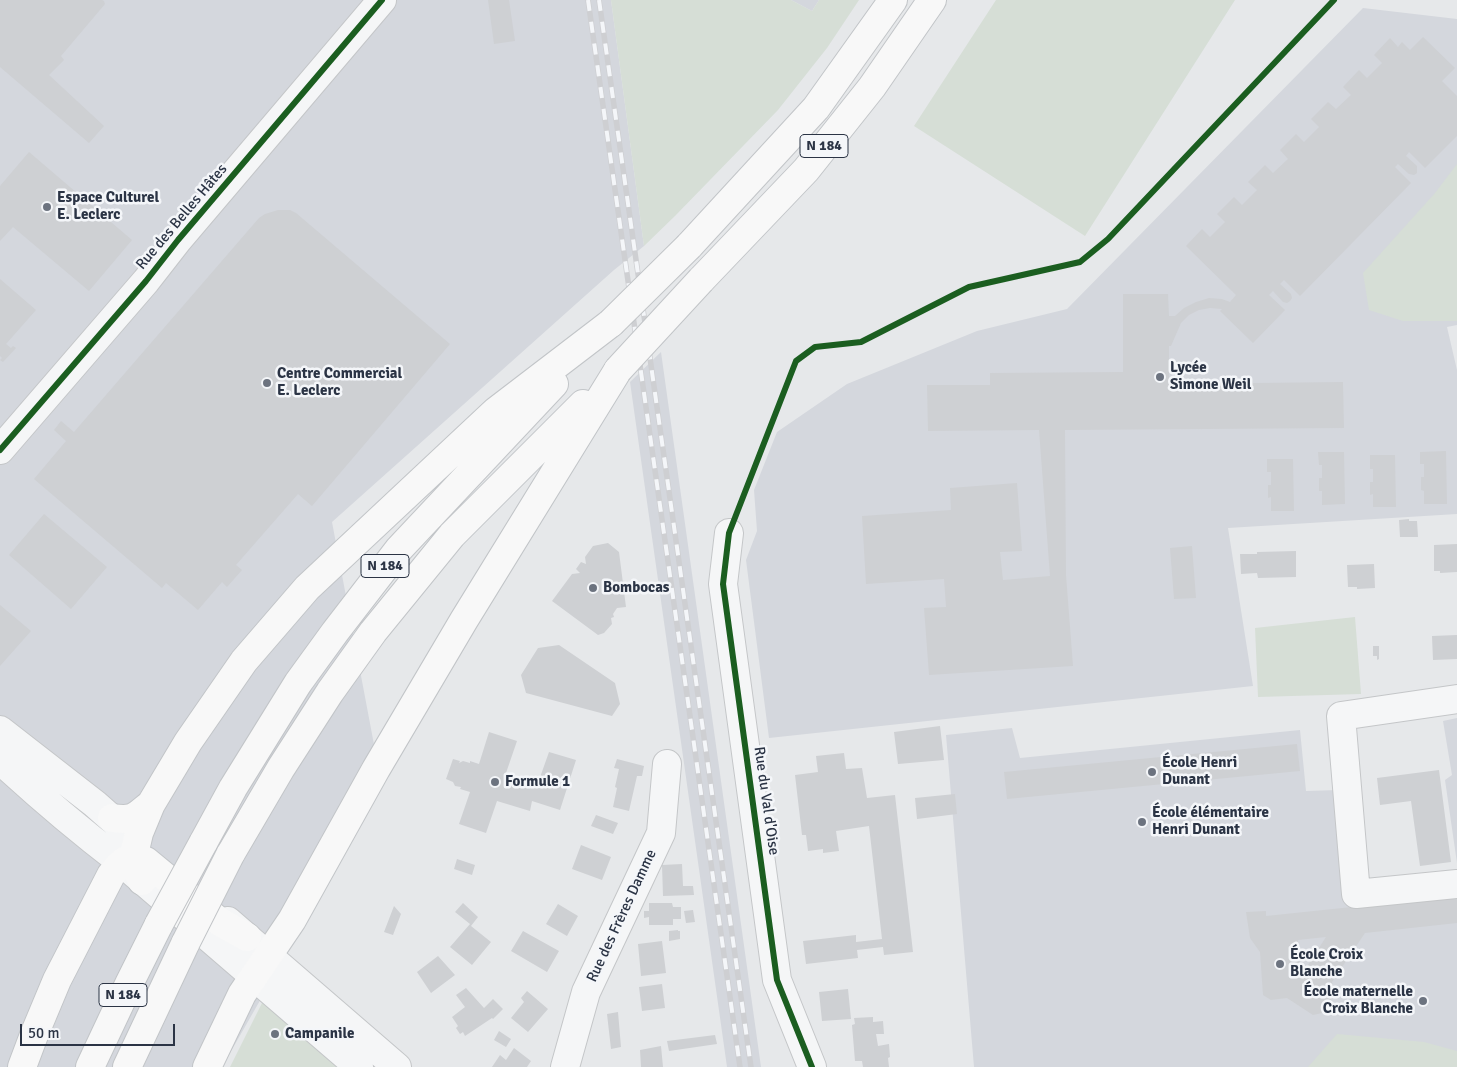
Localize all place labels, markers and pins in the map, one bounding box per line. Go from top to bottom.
place label: Espace Culturel E. Leclerc [57,189,159,224]
marker: Espace Culturel E. Leclerc [41,201,53,213]
place label: Lycée Simone Weil [1170,359,1251,394]
place label: Centre Commercial E. Leclerc [277,365,402,400]
marker: Lycée Simone Weil [1154,371,1166,383]
marker: Centre Commercial E. Leclerc [261,377,273,389]
place label: Bombocas [603,579,669,597]
marker: Bombocas [587,582,599,594]
place label: École Henri Dunant [1162,754,1237,789]
marker: École Henri Dunant [1146,766,1158,778]
place label: Formule 1 [505,773,570,791]
marker: Formule 1 [489,776,501,788]
place label: École élémentaire Henri Dunant [1152,804,1269,839]
marker: École élémentaire Henri Dunant [1136,816,1148,828]
place label: École Croix Blanche [1290,946,1363,981]
marker: École Croix Blanche [1274,958,1286,970]
place label: École maternelle Croix Blanche [1304,983,1413,1018]
marker: École maternelle Croix Blanche [1417,995,1429,1007]
place label: Campanile [285,1025,354,1043]
marker: Campanile [269,1028,281,1040]

